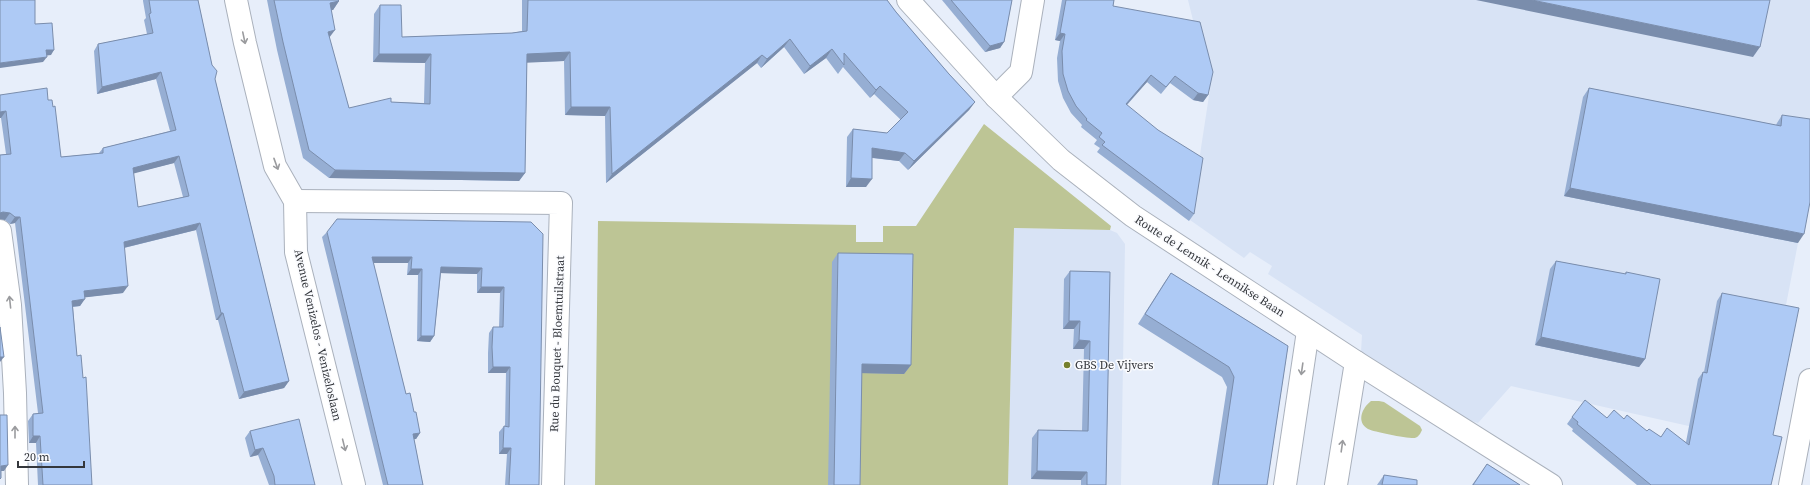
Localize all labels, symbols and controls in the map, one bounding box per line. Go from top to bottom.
one-way arrow [241,31,249,44]
one-way arrow [272,158,280,170]
street label: Route de Lennik - Lennikse Baan [1132,211,1288,321]
street label: Avenue Venizelos - Venizeloslaan [290,248,346,422]
street label: Rue du Bouquet - Bloemtuilstraat [546,255,568,432]
one-way arrow [6,296,13,309]
place label: GBS De Vijvers [1075,357,1153,373]
marker: GBS De Vijvers [1062,360,1072,370]
one-way arrow [1298,362,1306,375]
one-way arrow [11,426,19,439]
one-way arrow [341,438,348,451]
one-way arrow [1338,440,1346,453]
scale bar [18,443,84,469]
text: 20 m [24,449,50,465]

